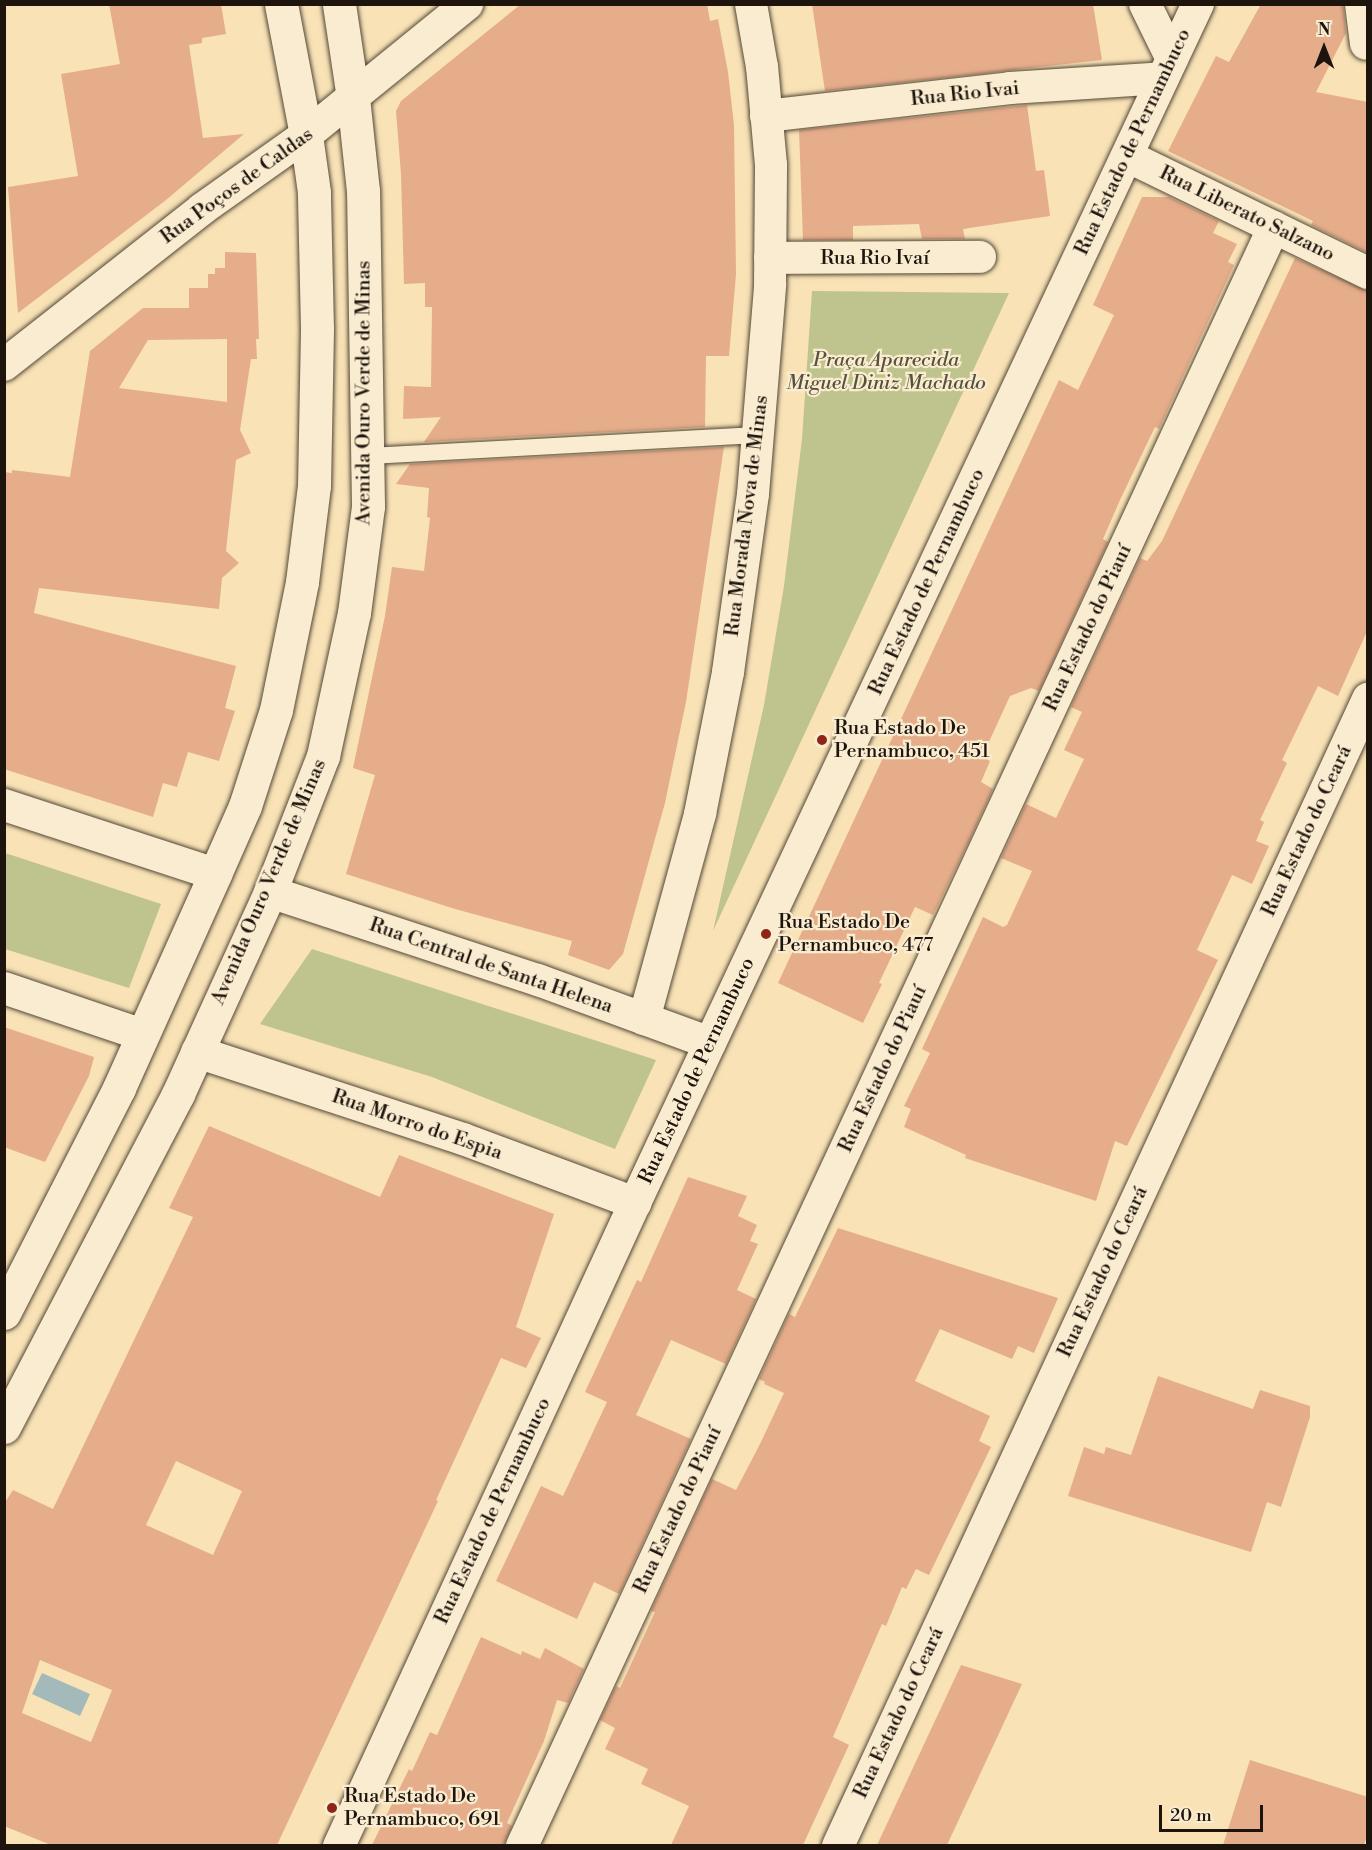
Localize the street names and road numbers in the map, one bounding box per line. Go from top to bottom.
street label: Rua Estado de Pernambuco [1070,25,1196,259]
street label: Rua Rio Ivai [909,76,1021,112]
street label: Rua Poços de Caldas [156,123,318,249]
street label: Rua Liberato Salzano [1155,161,1339,267]
street label: Rua Rio Ivaí [820,246,930,270]
street label: Avenida Ouro Verde de Minas [352,261,376,525]
street label: Rua Morada Nova de Minas [720,394,774,638]
street label: Rua Estado de Pernambuco [864,465,990,699]
street label: Rua Estado do Piauí [1039,541,1137,715]
street label: Rua Estado do Ceará [1257,742,1357,920]
street label: Avenida Ouro Verde de Minas [206,755,332,1009]
street label: Rua Central de Santa Helena [366,913,616,1019]
street label: Rua Estado de Pernambuco [634,954,760,1188]
street label: Rua Estado do Piauí [834,982,932,1156]
street label: Rua Morro do Espia [329,1085,505,1165]
street label: Rua Estado do Ceará [1053,1183,1153,1361]
street label: Rua Estado de Pernambuco [430,1394,556,1628]
street label: Rua Estado do Piauí [629,1423,727,1597]
street label: Rua Estado do Ceará [849,1624,949,1802]

